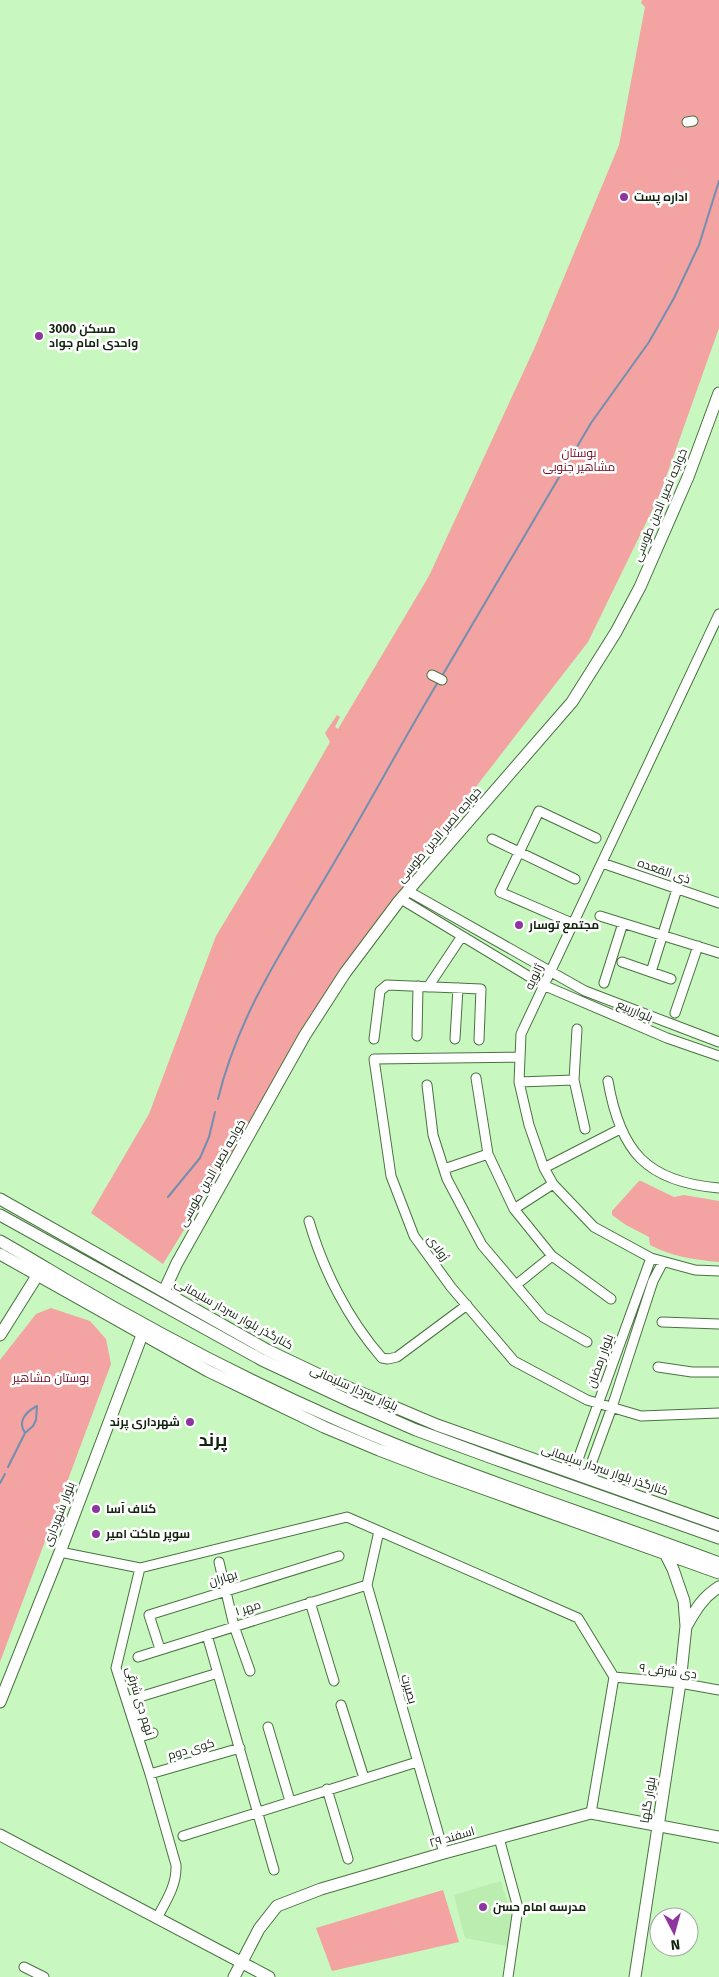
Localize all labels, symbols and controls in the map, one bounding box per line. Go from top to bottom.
place label: اداره پست [634,190,688,206]
marker: اداره پست [618,191,630,203]
place label: مسکن 3000 واحدی امام جواد [48,322,138,351]
marker: مسکن 3000 واحدی امام جواد [33,330,45,342]
park label: بوستان مشاهیر جنوبی [543,446,615,474]
street label: خواجه نصیر الدین طوسی [630,446,690,564]
street label: خواجه نصیر الدین طوسی [394,785,484,885]
street label: ذی القعده [636,855,692,887]
place label: مجتمع توسار [528,918,599,934]
marker: مجتمع توسار [513,919,525,931]
street label: ژانویه [522,961,547,992]
street label: بلوارربیع [615,997,655,1026]
street label: خواجه نصیر الدین طوسی [176,1117,248,1229]
street label: ژولای [424,1232,452,1264]
street label: کنارگذر بلوار سردار سلیمانی [172,1276,296,1352]
street label: بلوار رمضان [584,1332,616,1390]
street label: بلوار سردار سلیمانی [308,1362,400,1414]
park label: بوستان مشاهیر [12,1371,89,1385]
place label: شهرداری پرند [110,1415,180,1431]
marker: شهرداری پرند [184,1416,196,1428]
district label: پرند [199,1429,228,1452]
street label: کنارگذر بلوار سردار سلیمانی [540,1442,670,1498]
street label: بلوار شهرداری [40,1480,78,1548]
place label: کناف آسا [106,1502,156,1516]
marker: کناف آسا [90,1503,102,1515]
place label: سوپر ماکت امیر [105,1527,190,1543]
marker: سوپر ماکت امیر [90,1528,102,1540]
street label: بهاران [207,1567,239,1589]
street label: مهر ۱ [233,1597,263,1619]
street label: ۹ دی شرقی [638,1661,698,1682]
street label: نهم دی شرقی [122,1665,157,1737]
street label: بصیرت [398,1673,420,1705]
street label: کوی دوم [166,1736,216,1763]
street label: بلوار گلها [637,1776,659,1824]
street label: ۲۹ اسفند [428,1824,476,1850]
place label: مدرسه امام حسن [493,1900,586,1915]
marker: مدرسه امام حسن [477,1901,489,1913]
north arrow [649,1907,699,1957]
text: N [670,1935,681,1953]

